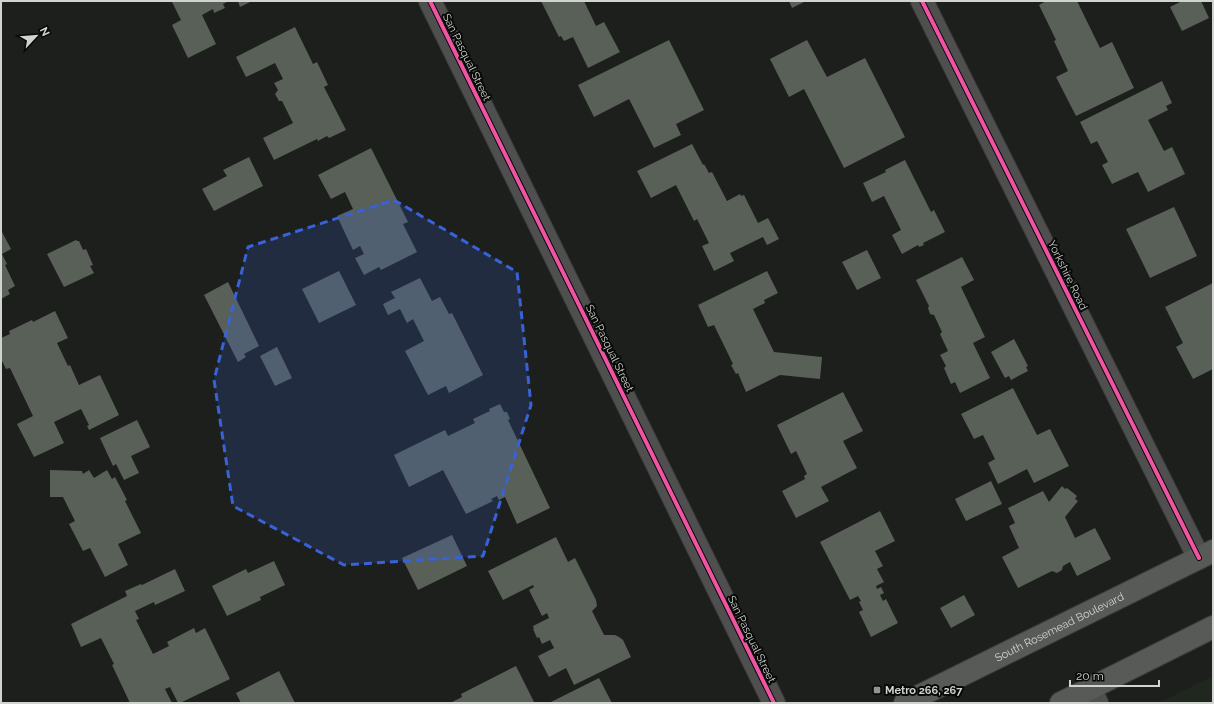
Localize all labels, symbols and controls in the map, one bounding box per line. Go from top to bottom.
street label: San Pasqual Street [440,12,493,103]
north arrow [16,16,56,56]
text: N [37,25,52,38]
street label: Yorkshire Road [1045,238,1090,312]
street label: San Pasqual Street [583,303,636,394]
street label: South Rosemead Boulevard [993,590,1126,665]
street label: San Pasqual Street [725,594,778,685]
scale bar [1070,662,1159,688]
text: 20 m [1076,669,1104,683]
place label: Metro 266, 267 [885,684,963,697]
marker: Metro 266, 267 [872,685,882,695]

